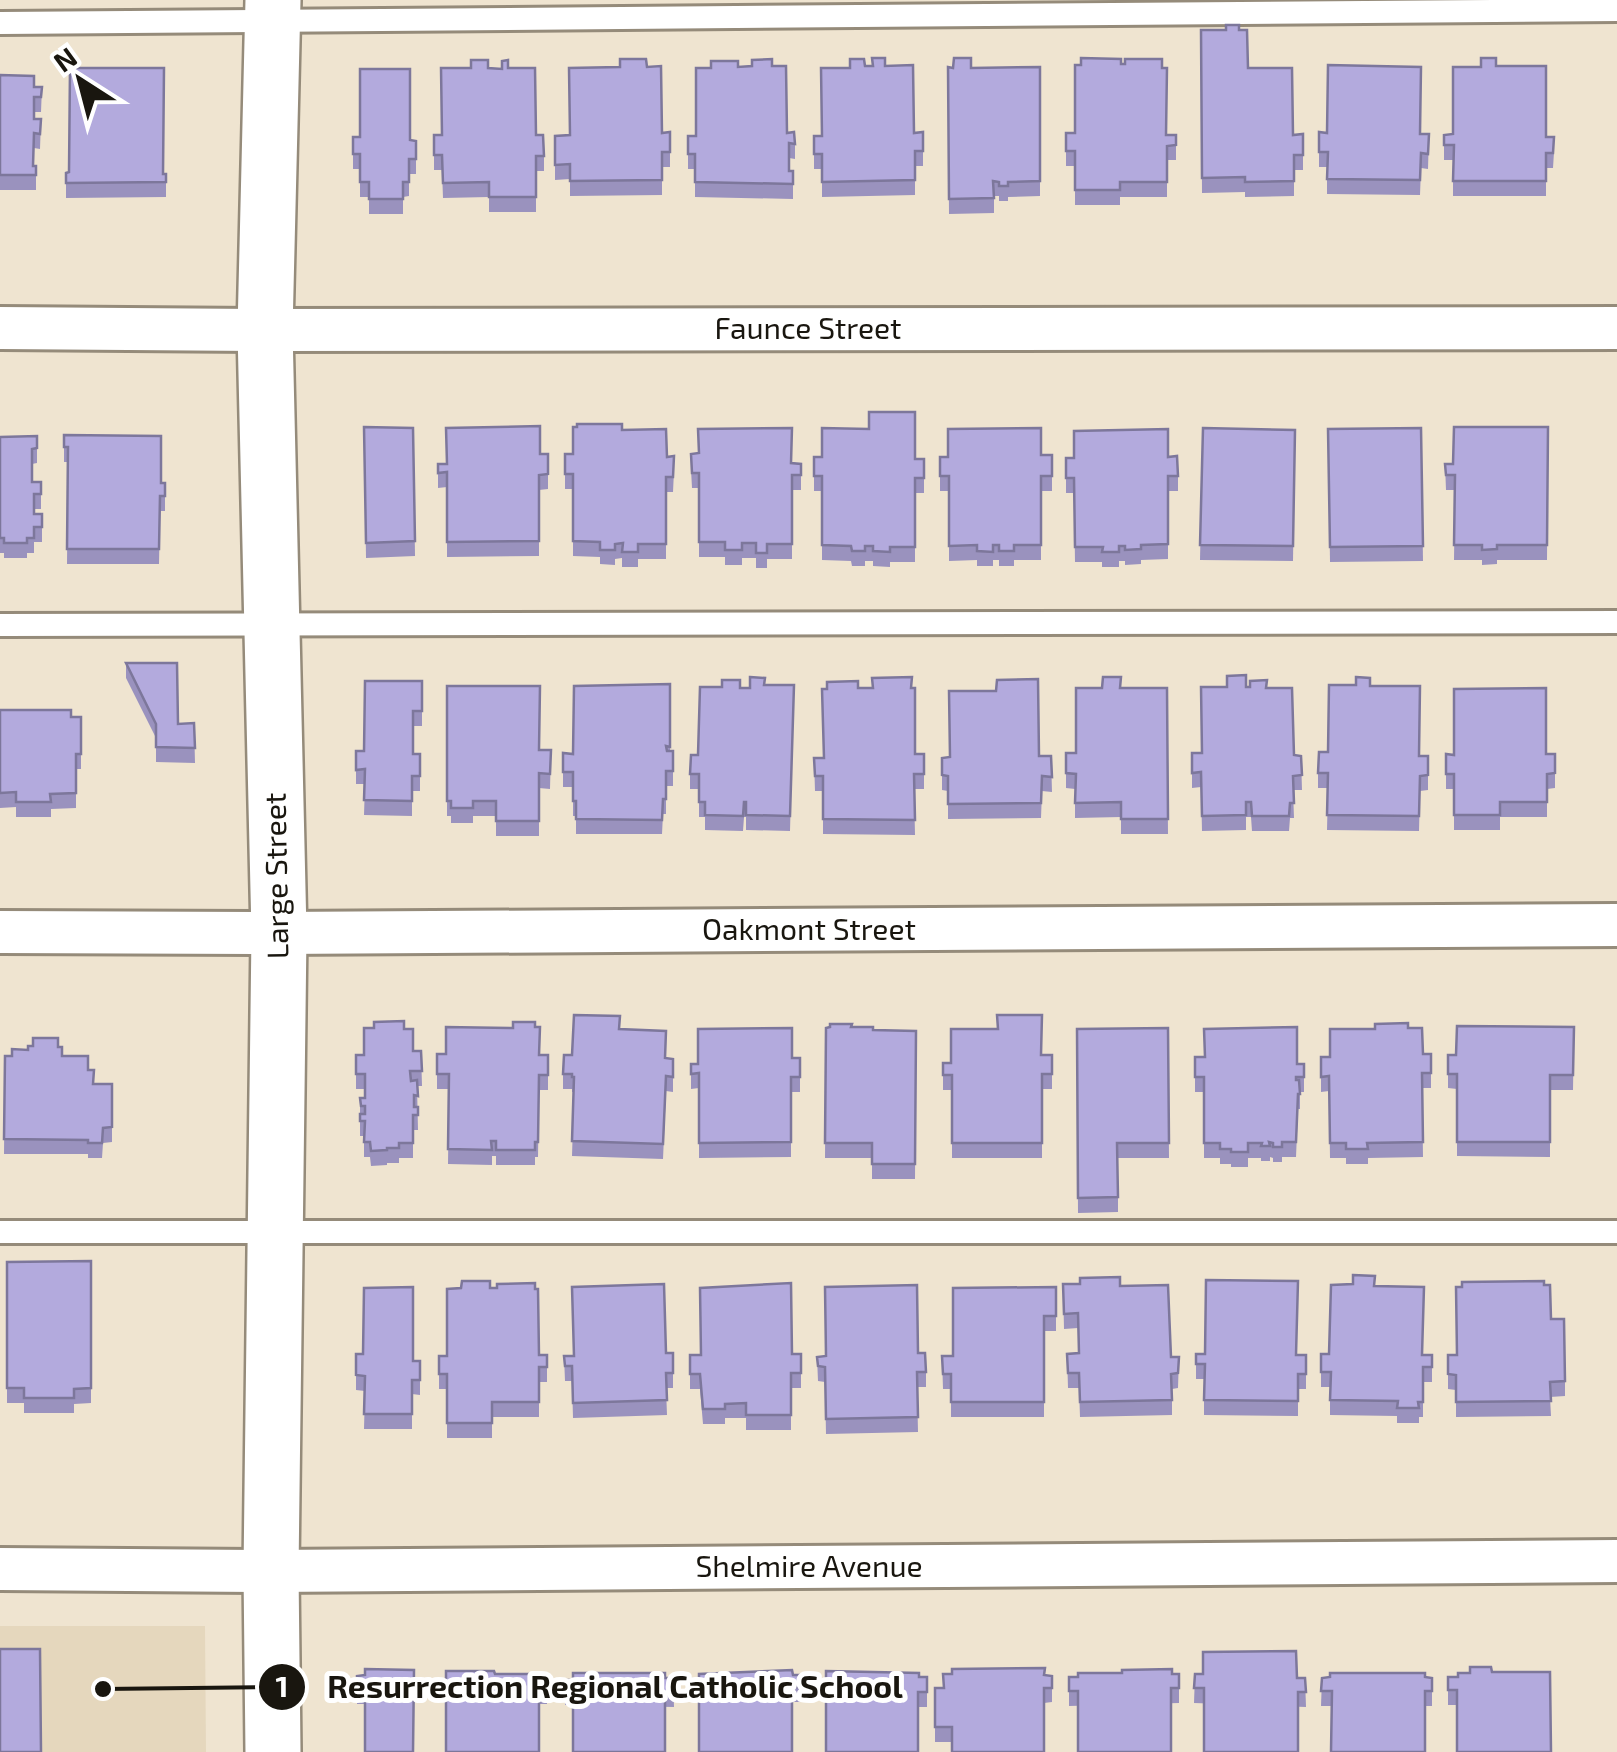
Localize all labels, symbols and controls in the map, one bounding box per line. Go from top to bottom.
north arrow [30,30,130,130]
text: N [47,39,83,79]
street label: Faunce Street [714,309,902,345]
street label: Large Street [256,792,294,960]
street label: Oakmont Street [702,910,916,946]
street label: Shelmire Avenue [695,1547,923,1583]
callout: Resurrection Regional Catholic School [257,1656,923,1718]
text: Resurrection Regional Catholic School [327,1666,903,1704]
text: 1 [276,1667,288,1703]

